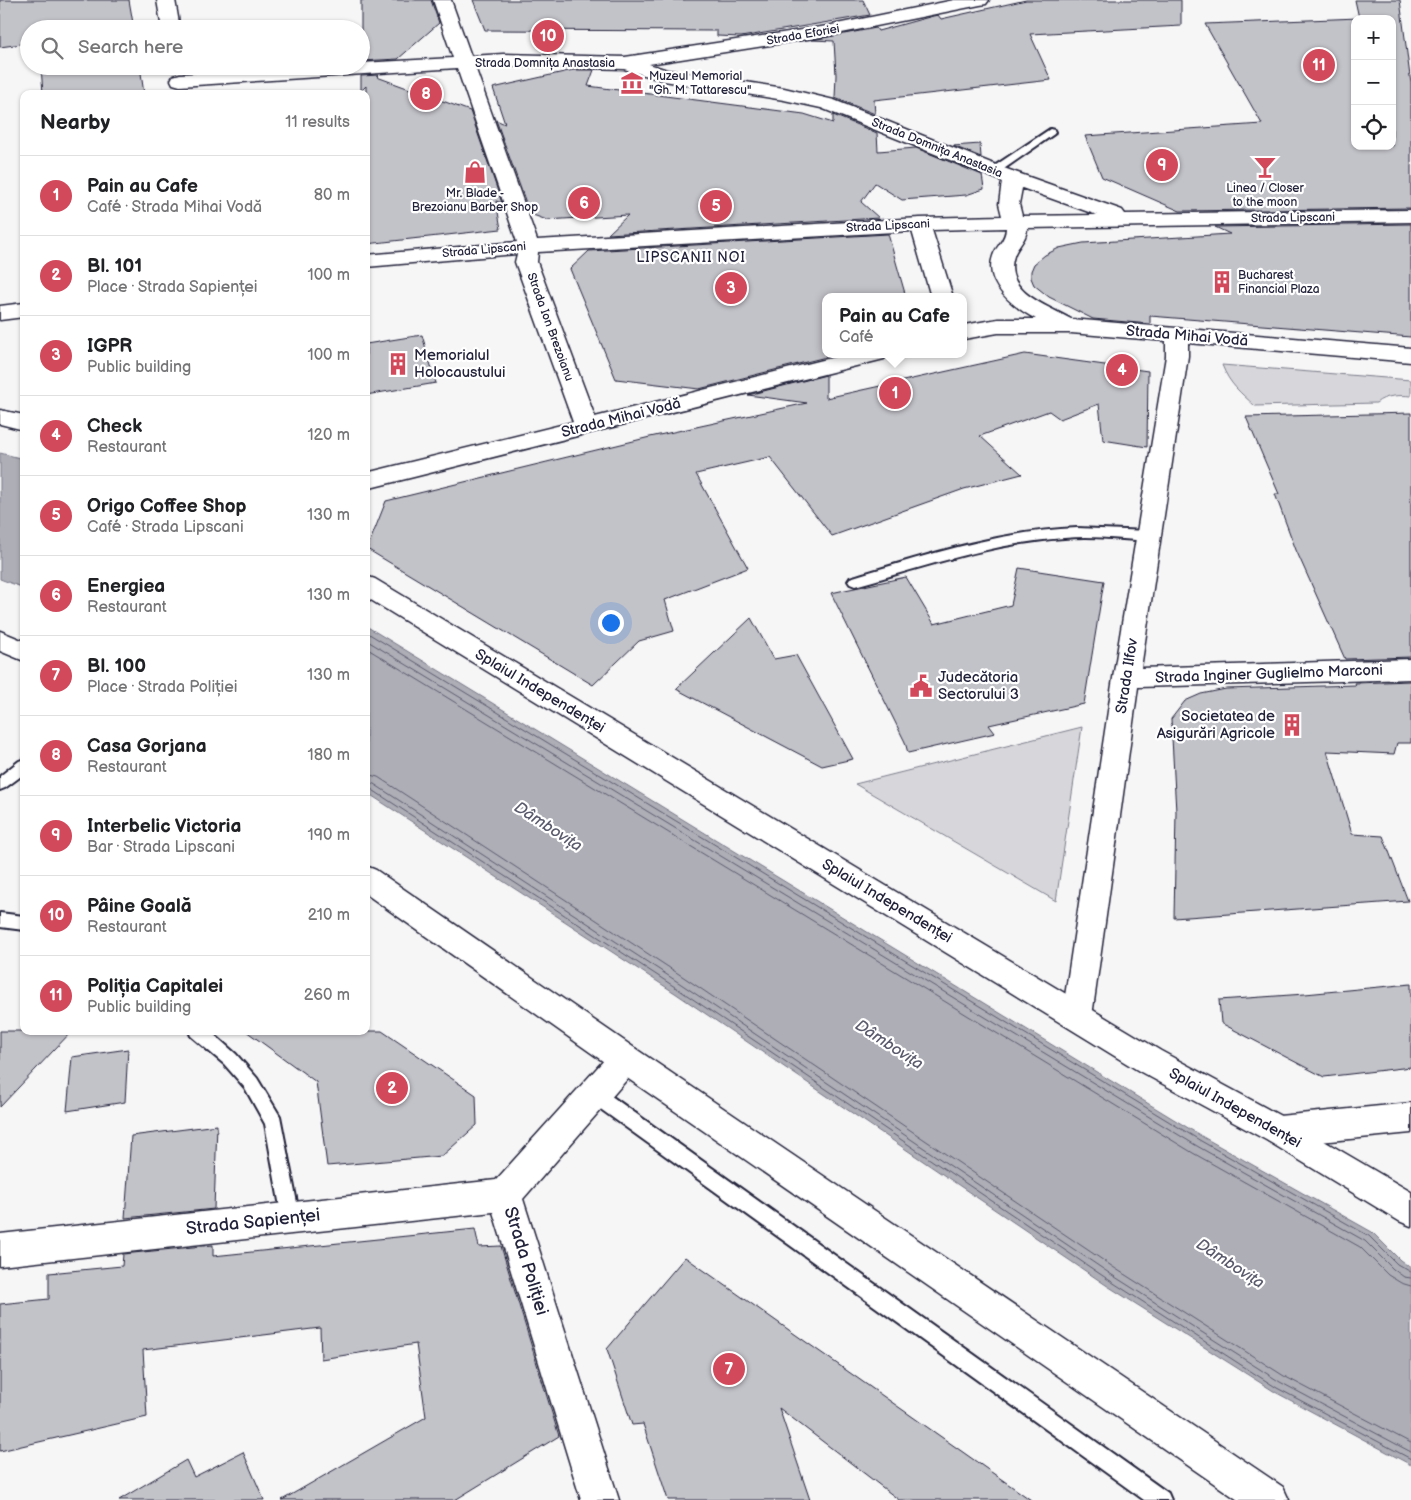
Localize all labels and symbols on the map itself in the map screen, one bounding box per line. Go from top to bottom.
pin: 10 [532,17,564,55]
street label: Strada Eforiei [765,21,841,49]
pin: 11 [1303,46,1335,84]
street label: Strada Domnița Anastasia [475,56,615,71]
place label: Muzeul Memorial "Gh. M. Tattarescu" [649,69,752,98]
museum icon: Muzeul Memorial "Gh. M. Tattarescu" [619,70,645,96]
pin: 8 [410,75,442,113]
street label: Strada Domnița Anastasia [869,115,1005,181]
pin: 9 [1146,146,1178,184]
bar icon: Linea / Closer to the moon [1252,154,1278,180]
shop icon: Mr. Blade - Brezoianu Barber Shop [462,159,488,185]
place label: Linea / Closer to the moon [1226,181,1304,210]
pin: 6 [568,184,600,222]
place label: Mr. Blade - Brezoianu Barber Shop [412,186,538,215]
pin: 5 [700,187,732,225]
street label: Strada Lipscani [1251,210,1335,226]
street label: Strada Lipscani [846,216,931,236]
street label: Strada Lipscani [441,239,527,261]
district label: LIPSCANII NOI [636,249,746,266]
place label: Bucharest Financial Plaza [1238,268,1320,297]
pin: 3 [715,269,747,307]
building icon: Bucharest Financial Plaza [1209,269,1235,295]
street label: Strada Ion Brezoianu [523,271,577,383]
street label: Strada Mihai Vodă [1125,321,1249,351]
place label: Memorialul Holocaustului [414,346,506,382]
building icon: Memorialul Holocaustului [385,351,411,377]
pin: 4 [1106,351,1138,389]
pin: 1 [879,374,911,412]
street label: Strada Mihai Vodă [559,394,683,442]
your location [598,610,624,636]
street label: Strada Ilfov [1112,636,1142,715]
street label: Splaiul Independenței [471,645,609,737]
street label: Strada Inginer Guglielmo Marconi [1155,661,1383,687]
place label: Judecătoria Sectorului 3 [938,668,1019,704]
public building icon: Judecătoria Sectorului 3 [908,673,934,699]
place label: Societatea de Asigurări Agricole [1157,707,1275,743]
building icon: Societatea de Asigurări Agricole [1279,712,1305,738]
water label: Dâmbovița [511,798,585,856]
street label: Splaiul Independenței [818,855,956,947]
water label: Dâmbovița [852,1016,926,1074]
street label: Splaiul Independenței [1165,1064,1305,1152]
pin: 2 [376,1069,408,1107]
street label: Strada Poliției [500,1204,552,1318]
street label: Strada Sapienței [185,1205,321,1239]
water label: Dâmbovița [1193,1235,1267,1293]
pin: 7 [713,1350,745,1388]

